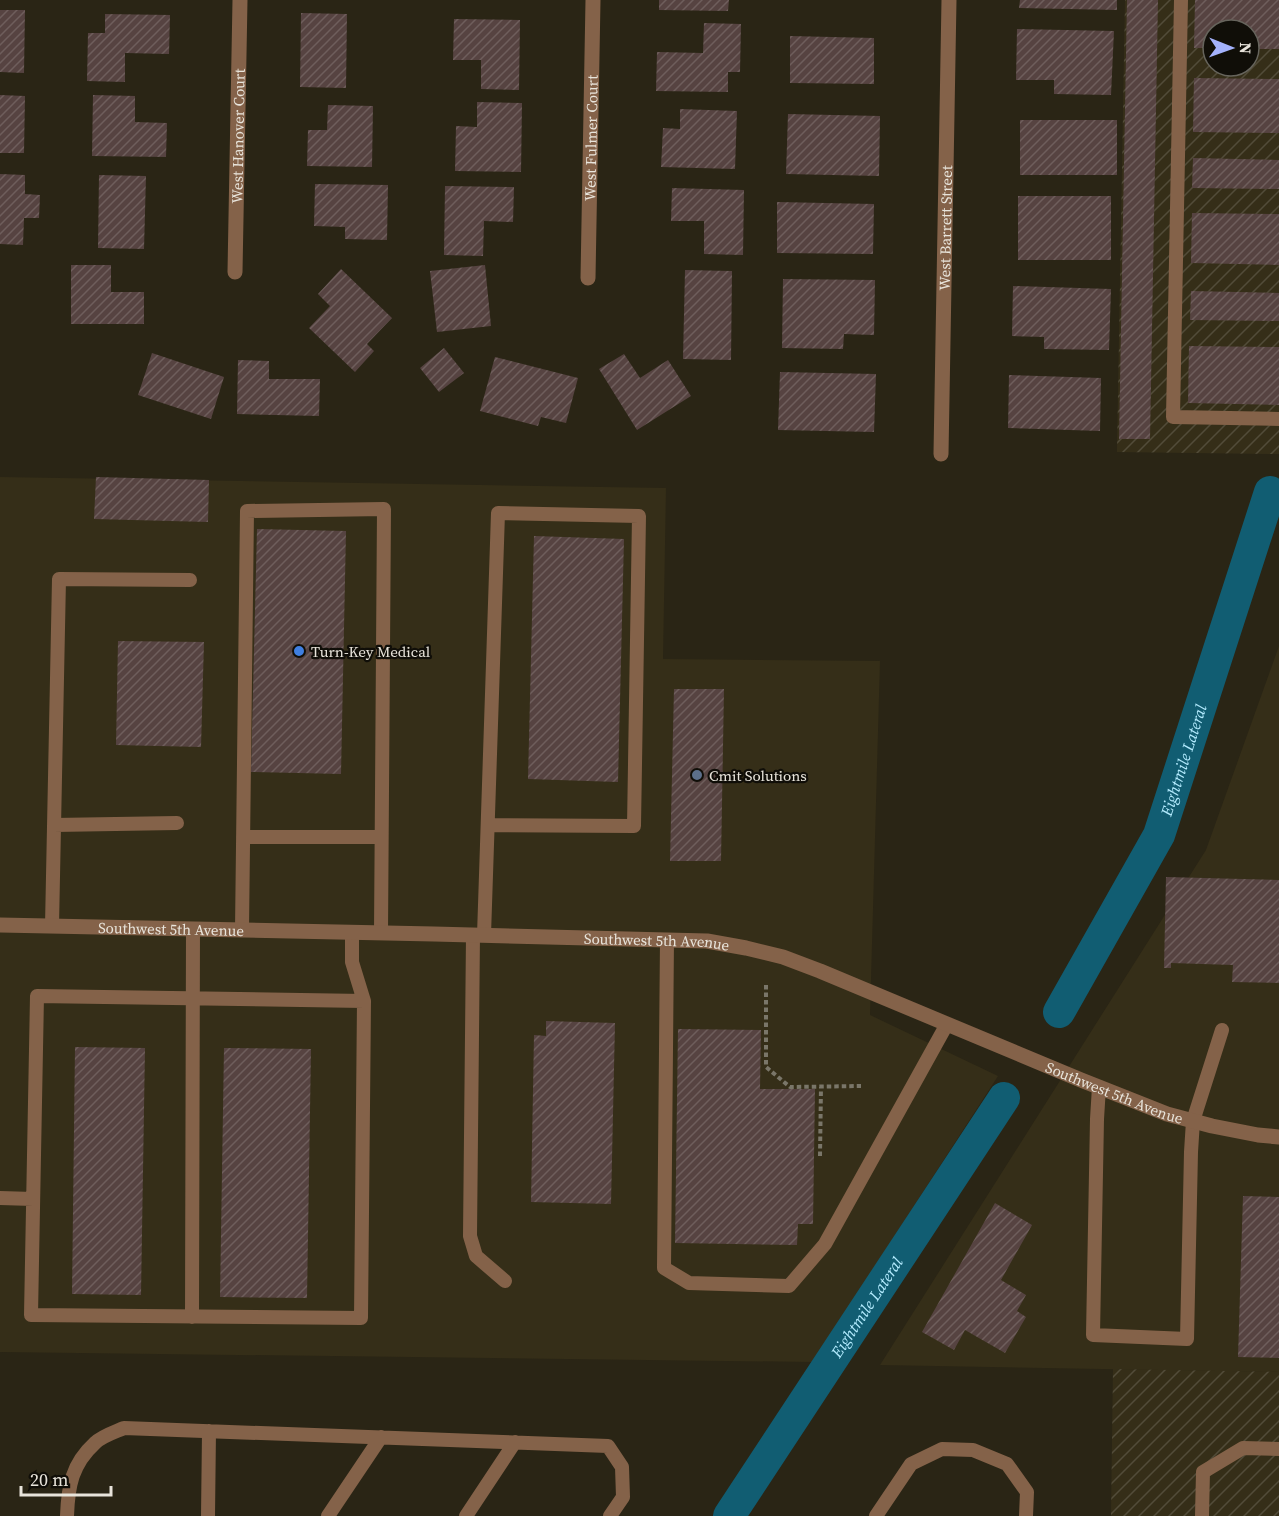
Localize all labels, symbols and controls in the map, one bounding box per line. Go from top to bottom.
north arrow [1201,18,1261,78]
text: N [1235,42,1257,55]
street label: West Hanover Court [226,68,249,204]
street label: West Fulmer Court [579,75,602,201]
street label: West Barrett Street [933,165,957,291]
place label: Turn-Key Medical [311,641,431,662]
marker: Turn-Key Medical [292,644,306,658]
water label: Eightmile Lateral [1155,701,1212,820]
place label: Cmit Solutions [709,765,807,786]
marker: Cmit Solutions [690,768,704,782]
street label: Southwest 5th Avenue [98,917,244,941]
street label: Southwest 5th Avenue [584,927,732,955]
street label: Southwest 5th Avenue [1043,1056,1186,1128]
water label: Eightmile Lateral [825,1252,908,1363]
scale bar [21,1459,111,1497]
text: 20 m [30,1467,68,1492]

